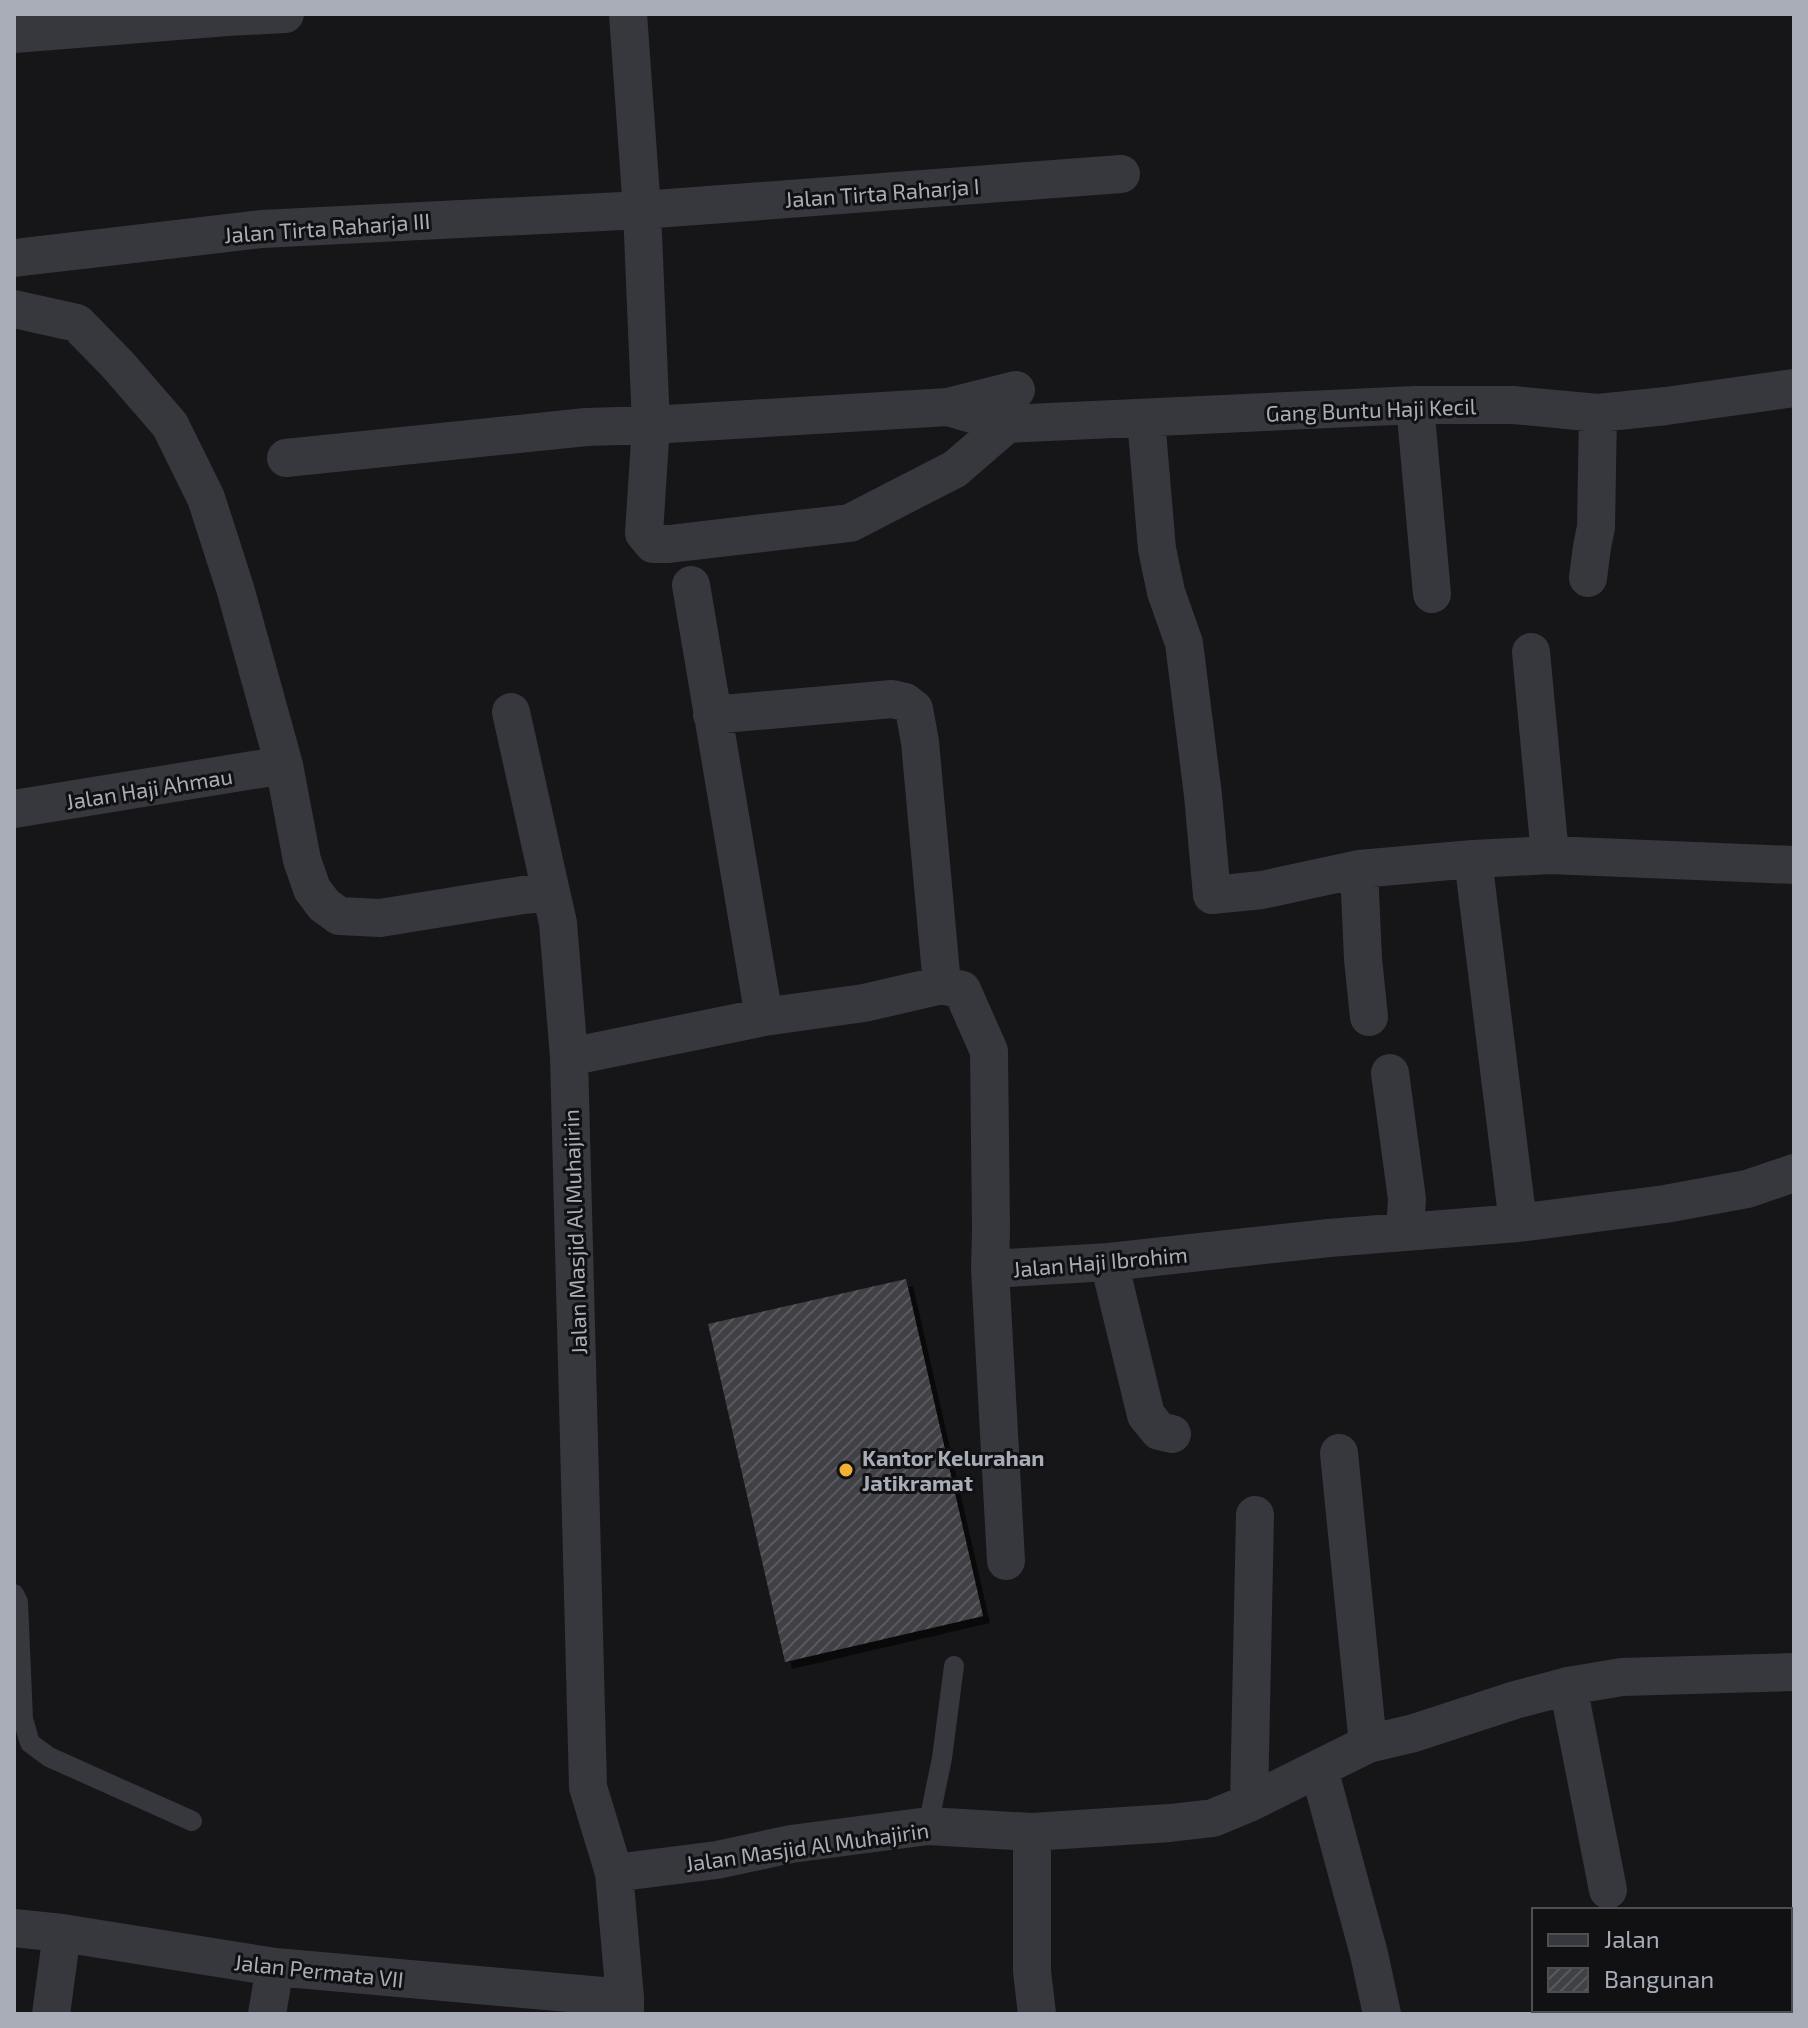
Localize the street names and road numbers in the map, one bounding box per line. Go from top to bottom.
street label: Jalan Tirta Raharja I [784,172,980,213]
street label: Jalan Tirta Raharja III [223,207,431,248]
street label: Gang Buntu Haji Kecil [1265,392,1477,427]
street label: Jalan Haji Ahmau [64,762,234,815]
street label: Jalan Masjid Al Muhajirin [557,1109,592,1355]
street label: Jalan Haji Ibrohim [1012,1240,1189,1283]
street label: Jalan Masjid Al Muhajirin [684,1816,931,1877]
street label: Jalan Permata VII [233,1948,405,1992]

